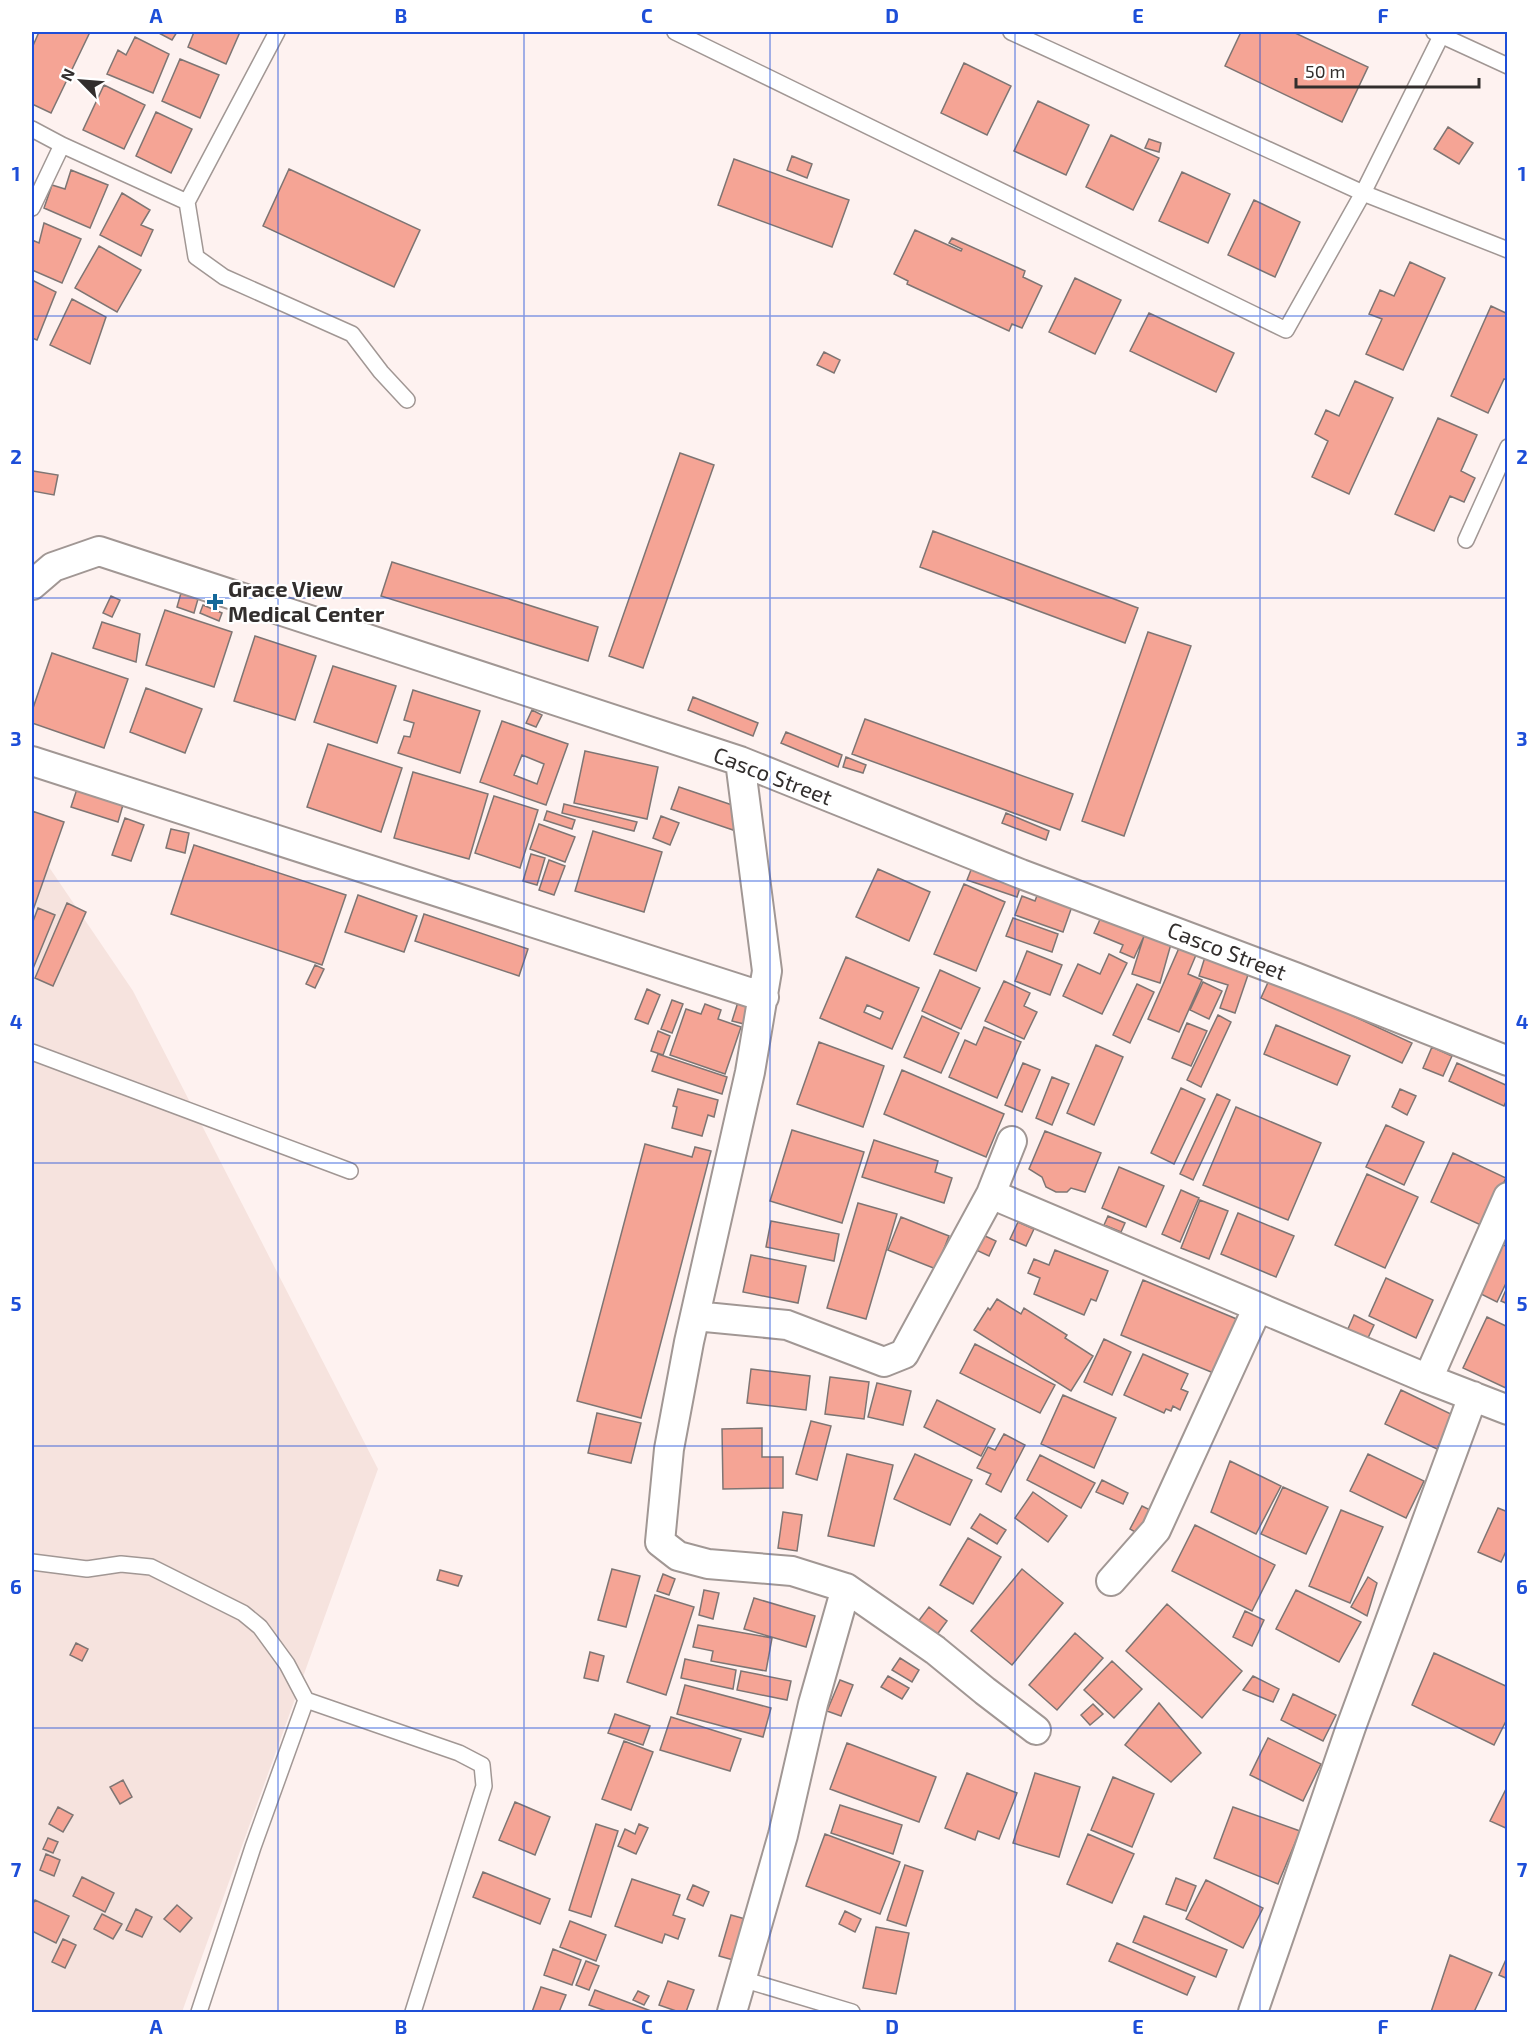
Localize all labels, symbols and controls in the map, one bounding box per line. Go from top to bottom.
text: A [149,3,163,27]
text: B [395,3,407,27]
text: C [641,3,653,27]
text: D [885,3,899,27]
text: E [1132,3,1144,27]
text: F [1377,3,1389,27]
north arrow [51,51,111,111]
scale bar [1296,51,1479,89]
text: 50 m [1305,60,1345,82]
text: N [56,65,78,84]
text: 1 [12,161,20,185]
text: 1 [1518,161,1526,185]
text: 2 [10,444,22,468]
text: 2 [1516,444,1528,468]
place label: Grace View Medical Center [228,575,385,626]
marker: Grace View Medical Center [206,593,224,611]
text: 3 [10,726,22,750]
text: 3 [1516,726,1528,750]
street label: Casco Street [710,741,836,810]
street label: Casco Street [1164,916,1290,985]
text: 4 [10,1009,23,1033]
text: 4 [1516,1009,1529,1033]
text: 5 [10,1291,22,1315]
text: 5 [1516,1291,1528,1315]
text: 6 [10,1574,22,1598]
text: 6 [1516,1574,1528,1598]
text: 7 [11,1857,22,1881]
text: 7 [1517,1857,1528,1881]
text: A [149,2014,163,2038]
text: B [395,2014,407,2038]
text: C [641,2014,653,2038]
text: D [885,2014,899,2038]
text: E [1132,2014,1144,2038]
text: F [1377,2014,1389,2038]

